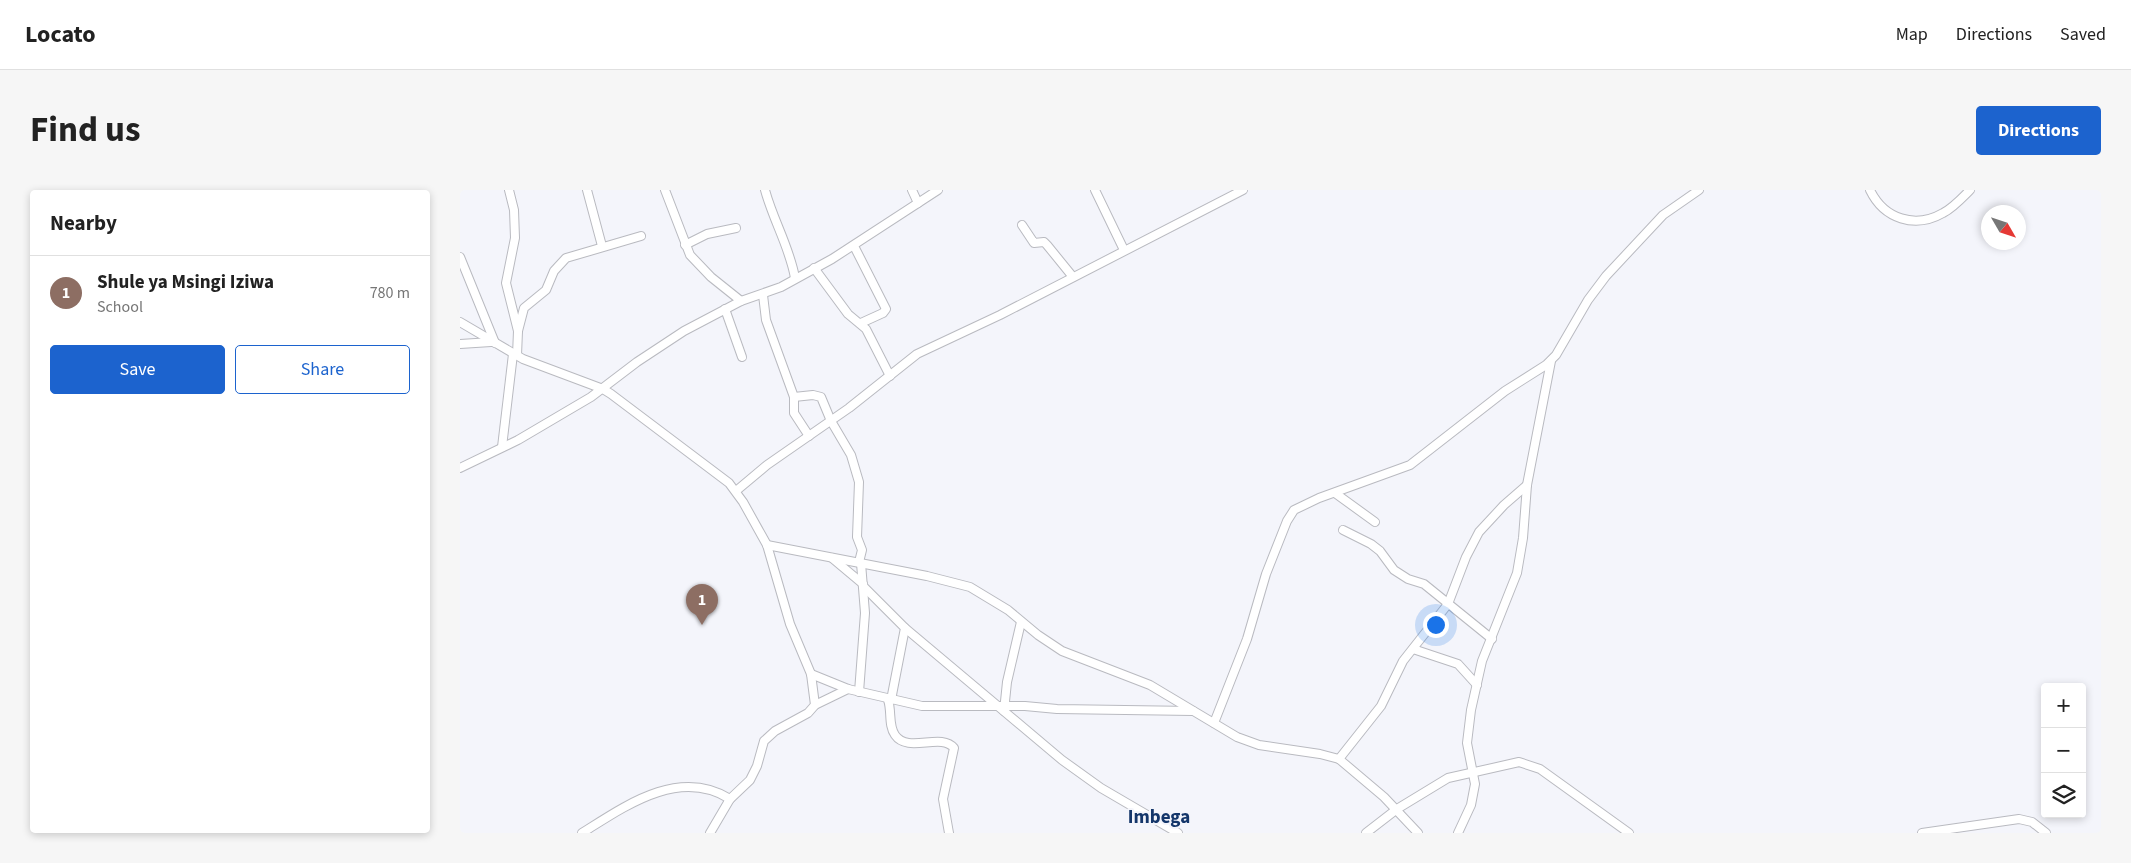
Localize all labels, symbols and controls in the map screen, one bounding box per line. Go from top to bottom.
text: Locato [25,17,96,52]
text: Map [1896,22,1928,47]
text: Directions [1956,22,2032,47]
text: Saved [2060,22,2106,47]
text: Find us [30,105,140,155]
button: Directions [1976,106,2101,155]
north arrow [1981,205,2026,250]
text: Nearby [50,208,117,238]
text: Shule ya Msingi Iziwa [97,269,274,296]
text: 1 [62,282,70,304]
text: 780 m [370,282,410,304]
text: School [97,296,143,318]
button: Save [50,345,225,394]
button: Share [235,345,410,394]
pin: 1 [686,584,718,625]
your location [1423,612,1449,638]
map controls [2041,683,2086,818]
button: + [2041,683,2086,728]
button: − [2041,728,2086,773]
button: layers [2041,773,2086,818]
district label: Imbega [1128,804,1190,831]

